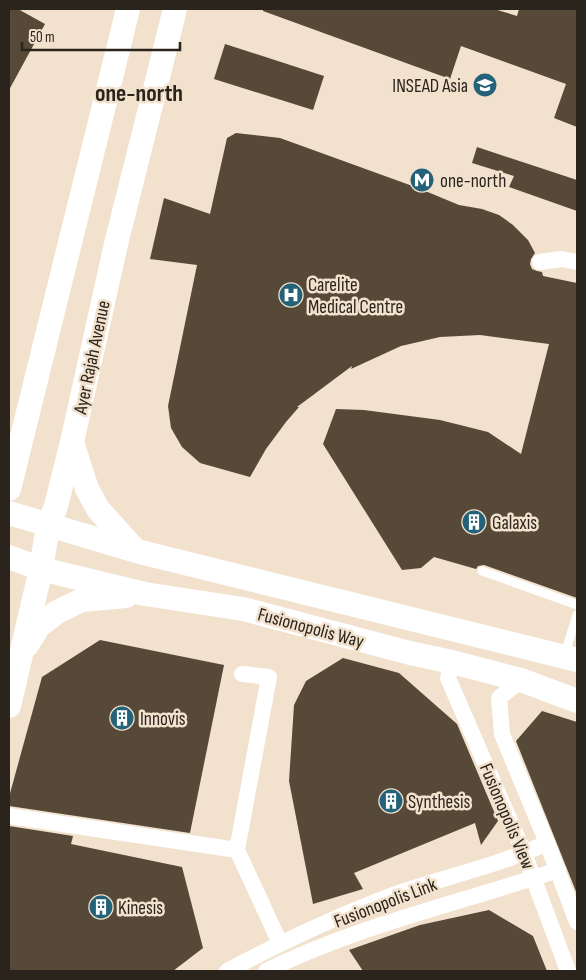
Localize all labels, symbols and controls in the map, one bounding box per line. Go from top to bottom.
scale bar [22,20,180,52]
text: 50 m [30,28,55,47]
school or university icon: INSEAD Asia [472,72,498,98]
place label: INSEAD Asia [392,75,468,98]
district label: one-north [95,79,183,108]
metro station icon: one-north [409,167,435,193]
place label: one-north [440,170,506,193]
place label: Carelite Medical Centre [308,274,403,319]
hospital icon: Carelite Medical Centre [278,282,304,308]
street label: Ayer Rajah Avenue [69,298,116,417]
building icon: Galaxis [461,509,487,535]
place label: Galaxis [492,512,537,535]
street label: Fusionopolis Way [255,603,367,654]
building icon: Innovis [109,705,135,731]
place label: Innovis [140,708,186,731]
street label: Fusionopolis View [474,760,539,873]
building icon: Synthesis [378,788,404,814]
place label: Synthesis [408,791,471,814]
street label: Fusionopolis Link [331,873,441,934]
building icon: Kinesis [88,894,114,920]
place label: Kinesis [118,897,163,920]

